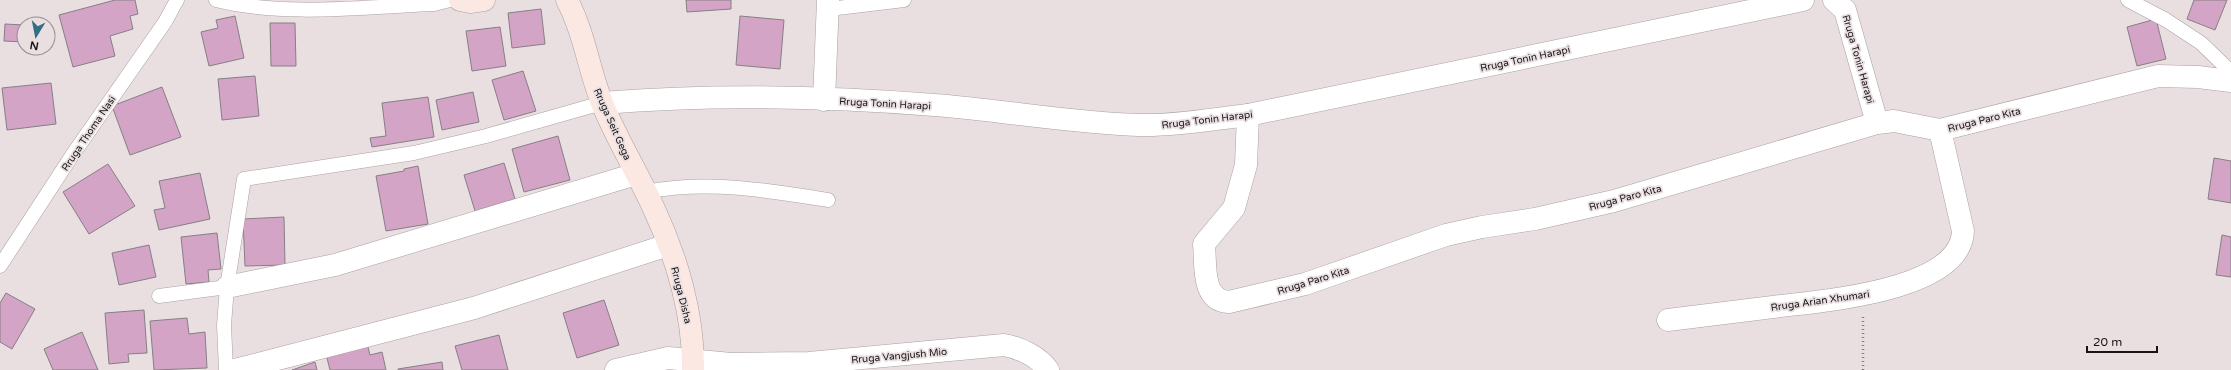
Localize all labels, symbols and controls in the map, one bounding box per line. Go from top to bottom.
street label: Rruga Tonin Harapi [1840,14,1876,105]
north arrow [16,16,56,56]
text: N [29,38,40,53]
street label: Rruga Tonin Harapi [1479,44,1571,74]
street label: Rruga Seit Gega [591,87,633,162]
street label: Rruga Thoma Nasi [59,94,118,173]
street label: Rruga Tonin Harapi [839,96,931,112]
street label: Rruga Paro Kita [1947,105,2022,135]
street label: Rruga Tonin Harapi [1161,108,1253,132]
street label: Rruga Paro Kita [1588,183,1663,213]
street label: Rruga Paro Kita [1276,264,1351,298]
street label: Rruga Disha [668,266,694,325]
street label: Rruga Arian Xhumari [1770,288,1870,314]
scale bar [2087,328,2157,354]
text: 20 m [2093,335,2122,349]
street label: Rruga Vangjush Mio [851,346,948,366]

